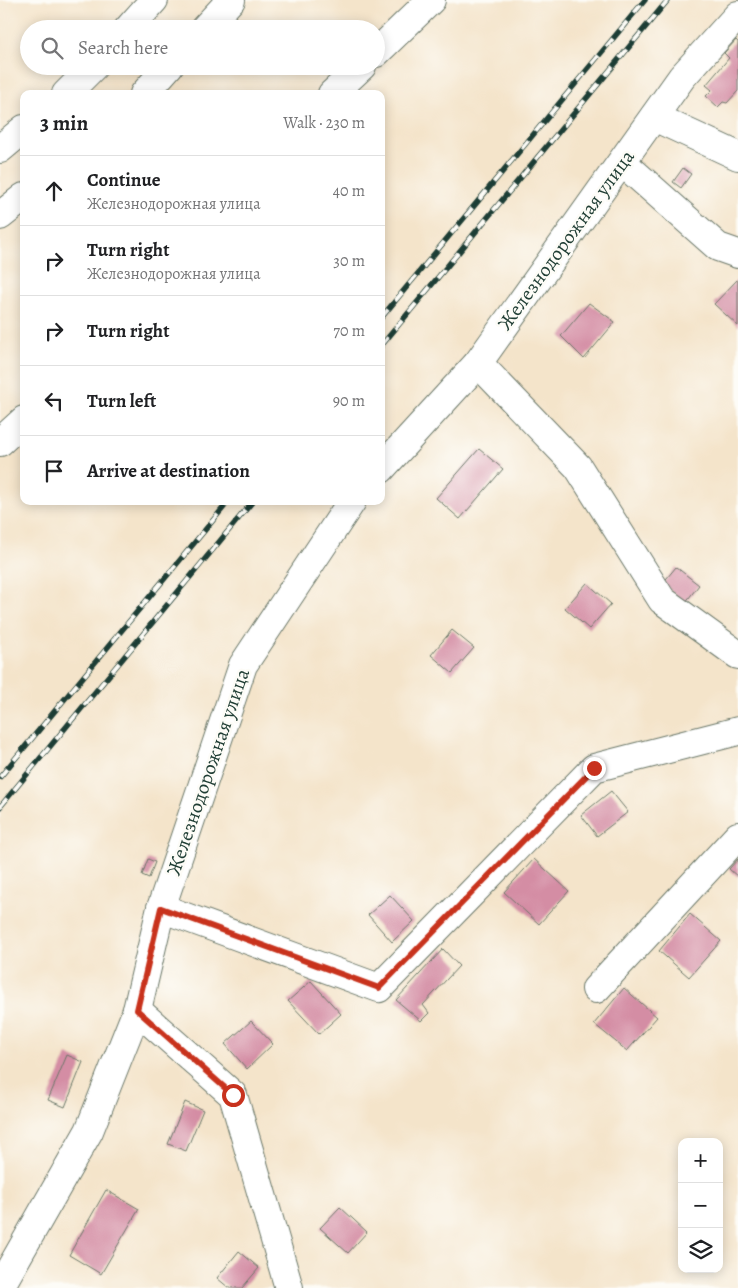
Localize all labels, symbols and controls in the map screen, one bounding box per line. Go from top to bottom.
search box [20,20,385,75]
icon: search [38,34,66,62]
text: Search here [78,35,168,61]
text: 3 min [40,109,88,137]
text: Walk · 230 m [283,112,365,134]
street label: Железнодорожная улица [491,144,641,336]
text: Continue [87,167,161,193]
icon: ahead [40,177,68,205]
text: 40 m [333,180,365,202]
text: Железнодорожная улица [87,193,261,215]
text: Turn right [87,237,169,263]
icon: right [40,247,68,275]
text: 30 m [333,250,365,272]
text: Железнодорожная улица [87,263,261,285]
icon: right [40,317,68,345]
text: Turn right [87,318,169,344]
text: 70 m [333,320,365,342]
icon: left [40,387,68,415]
text: Turn left [87,388,156,414]
text: 90 m [333,390,365,412]
icon: arrive [40,457,68,485]
text: Arrive at destination [87,458,250,484]
street label: Железнодорожная улица [160,664,256,879]
route end [583,757,606,780]
route start [222,1084,245,1107]
map controls [678,1138,723,1273]
button: + [678,1138,723,1183]
button: − [678,1183,723,1228]
button: layers [678,1228,723,1273]

